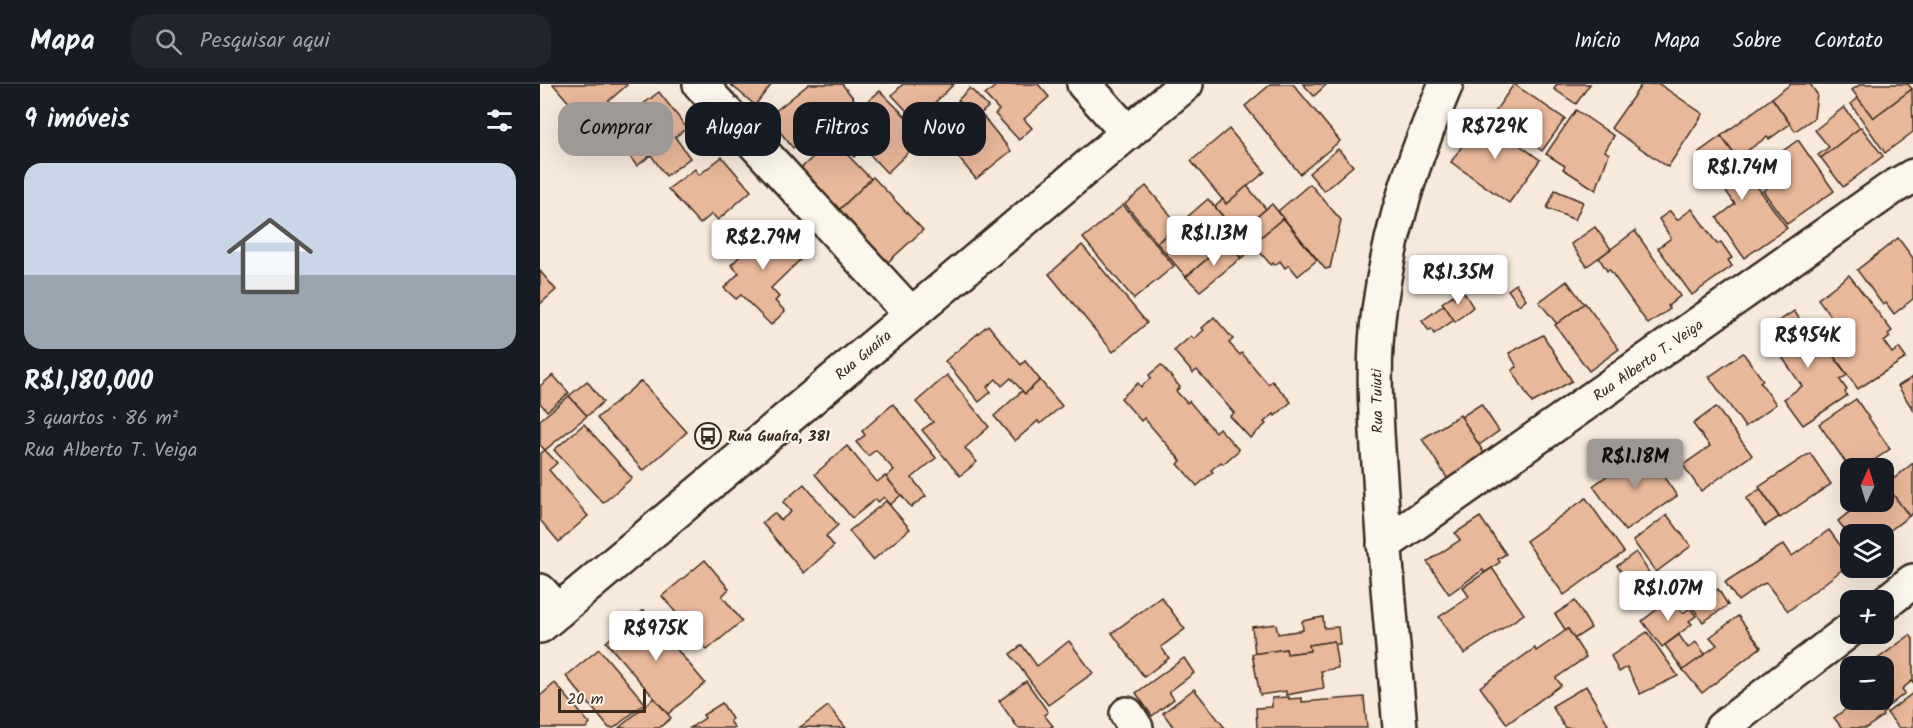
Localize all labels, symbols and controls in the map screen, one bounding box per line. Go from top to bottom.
search box [131,14,551,68]
text: Mapa [30,19,95,64]
text: Pesquisar aqui [200,24,330,59]
icon: search [152,25,185,58]
text: Início [1574,25,1621,58]
text: Mapa [1654,25,1700,58]
text: Sobre [1733,25,1781,58]
text: Contato [1814,25,1883,58]
text: 9 imóveis [24,99,130,141]
chip: Comprar [558,102,673,156]
chip: Alugar [685,102,781,156]
chip: Filtros [793,102,890,156]
chip: Novo [902,102,986,156]
icon: filters [483,104,516,137]
pin: R$729K [1446,109,1544,160]
text: R$729K [1461,112,1529,144]
pin: R$1.74M [1687,150,1797,201]
text: R$1.74M [1707,153,1777,185]
icon: home [216,202,324,310]
pin: R$1.13M [1159,216,1269,267]
text: R$1.13M [1181,219,1247,251]
pin: R$2.79M [708,220,818,271]
text: R$2.79M [726,223,800,255]
pin: R$1.35M [1403,255,1513,306]
text: R$1.35M [1423,258,1493,290]
street label: Rua Alberto T. Veiga [1588,314,1709,408]
pin: R$954K [1759,318,1857,369]
text: R$954K [1774,321,1842,353]
street label: Rua Guaíra [830,325,897,387]
text: R$1,180,000 [24,361,153,403]
street label: Rua Tuiuti [1365,367,1391,433]
text: 3 quartos · 86 m² [24,403,178,435]
bus stop icon: Rua Guaíra, 381 [693,421,723,451]
place label: Rua Guaíra, 381 [728,425,830,449]
text: Rua Alberto T. Veiga [24,435,197,467]
pin: R$1.18M [1580,439,1690,490]
text: R$1.18M [1601,442,1669,474]
north arrow [1840,458,1894,512]
map controls [1840,458,1894,710]
button: layers [1840,524,1894,578]
pin: R$1.07M [1613,571,1723,622]
text: R$1.07M [1633,574,1703,606]
button: + [1840,590,1894,644]
pin: R$975K [607,611,705,662]
text: R$975K [623,614,689,646]
button: − [1840,656,1894,710]
scale bar [558,686,646,714]
text: 20 m [567,687,603,712]

